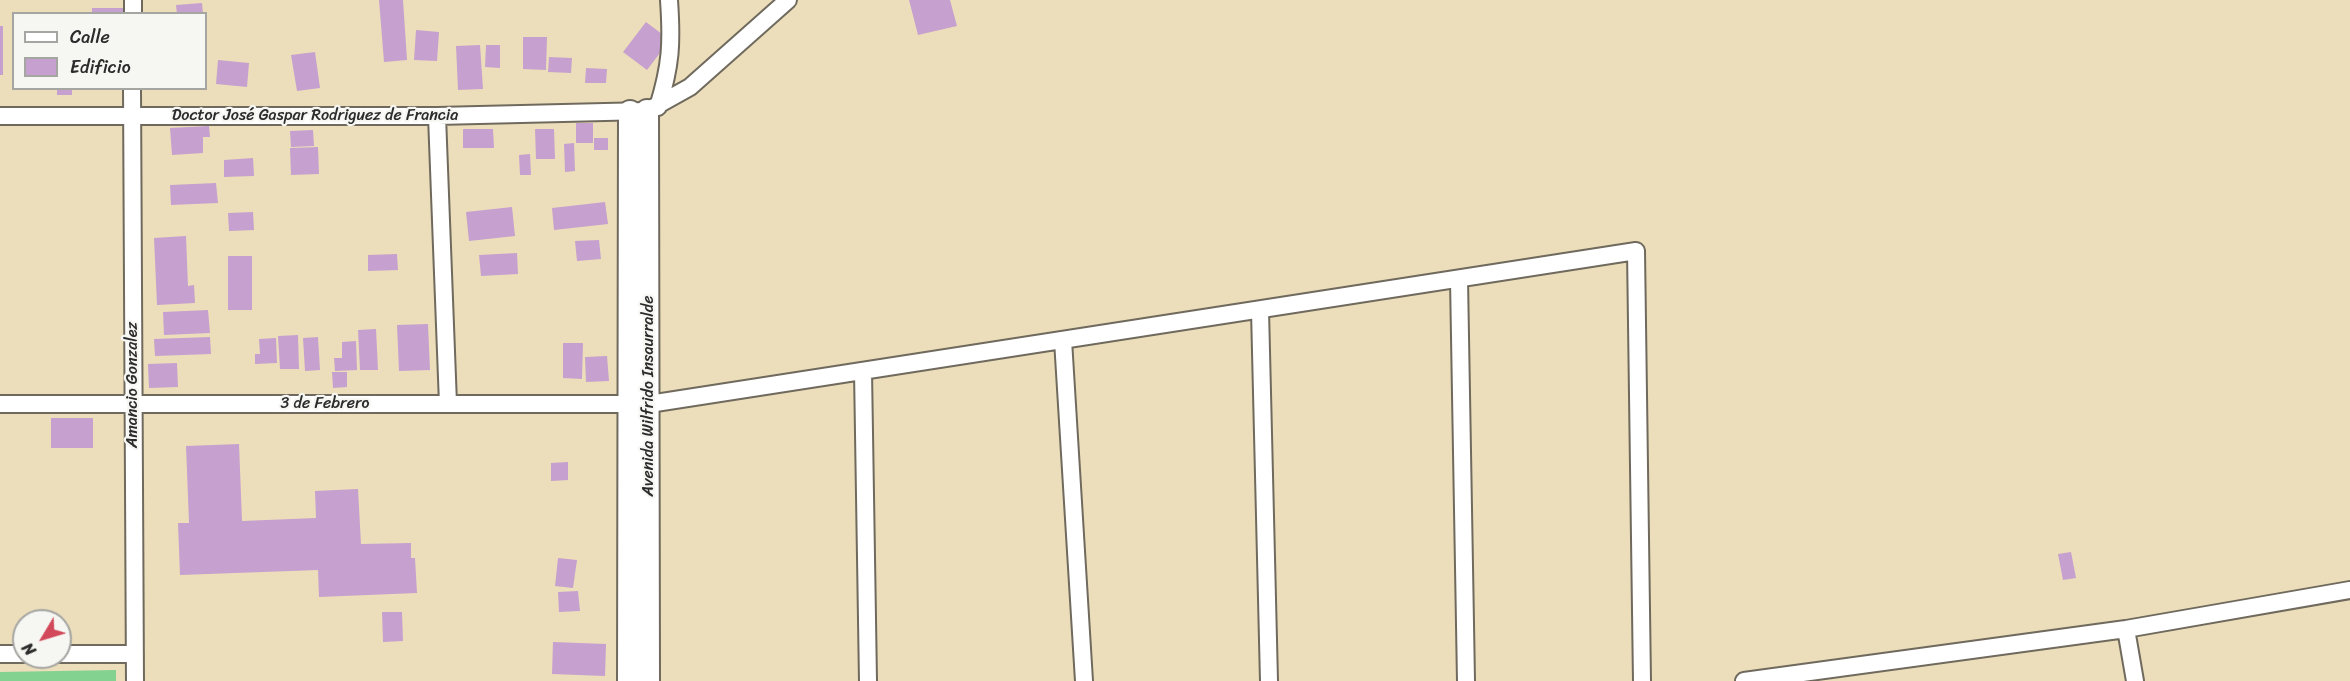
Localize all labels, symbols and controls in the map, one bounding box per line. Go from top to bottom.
legend [12,12,207,90]
text: Calle [70,21,110,53]
text: Edificio [70,51,131,83]
street label: Doctor José Gaspar Rodriguez de Francia [172,106,458,126]
street label: Avenida Wilfrido Insaurralde [639,296,659,496]
street label: Amancio Gonzalez [123,322,143,448]
street label: 3 de Febrero [281,394,369,414]
north arrow [12,609,72,669]
text: N [14,636,44,662]

